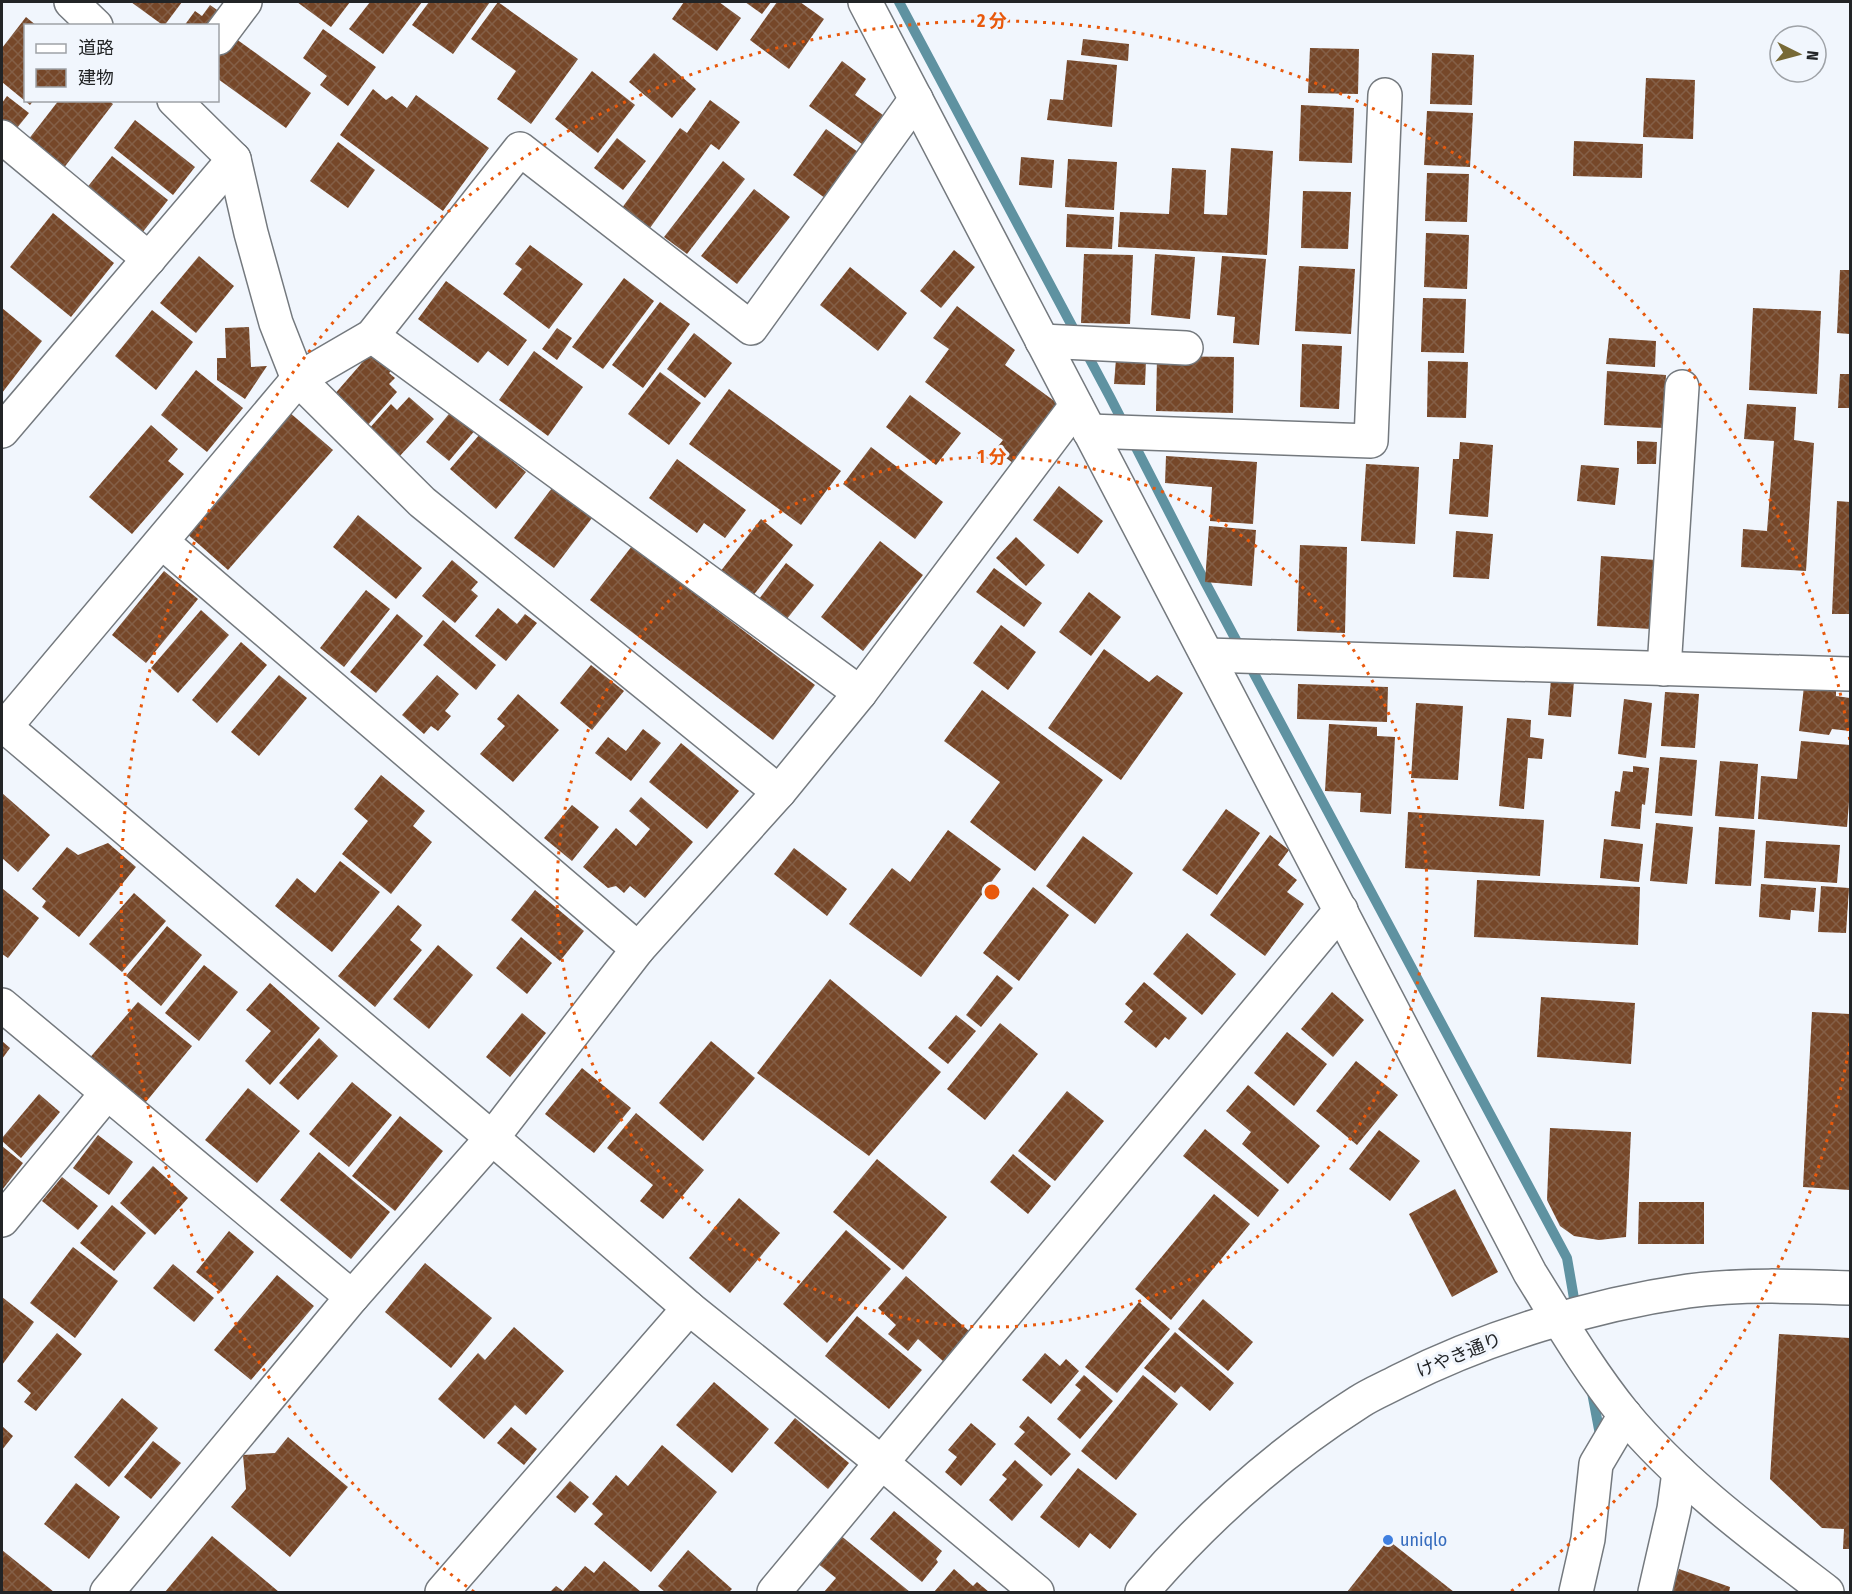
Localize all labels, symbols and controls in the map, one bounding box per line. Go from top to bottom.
text: 2 分 [976,10,1007,32]
legend [24,24,219,102]
north arrow [1768,24,1828,84]
text: 道路 [78,37,114,59]
text: N [1802,50,1822,61]
text: 建物 [78,67,114,89]
text: 1 分 [977,446,1007,468]
centre of rings [982,882,1002,902]
street label: けやき通り [1413,1328,1505,1382]
place label: uniqlo [1400,1529,1447,1551]
marker: uniqlo [1381,1533,1395,1547]

